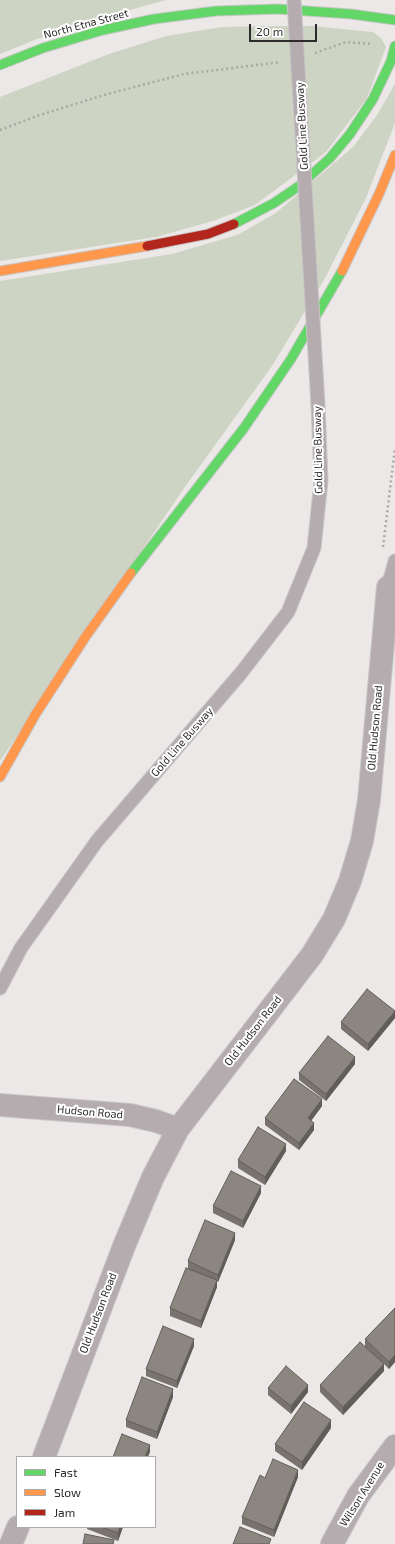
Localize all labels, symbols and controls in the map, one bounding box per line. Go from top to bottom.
street label: North Etna Street [42,6,130,42]
scale bar [251,16,319,42]
text: 20 m [256,24,283,38]
street label: Gold Line Busway [293,82,311,170]
street label: Gold Line Busway [311,406,325,494]
street label: Old Hudson Road [365,685,385,771]
street label: Gold Line Busway [148,705,216,779]
street label: Old Hudson Road [222,993,284,1069]
street label: Hudson Road [57,1103,123,1121]
street label: Old Hudson Road [77,1271,119,1355]
legend [16,1456,156,1528]
street label: Wilson Avenue [337,1459,387,1529]
text: Fast [54,1465,77,1479]
text: Slow [54,1485,81,1499]
text: Jam [54,1505,75,1519]

